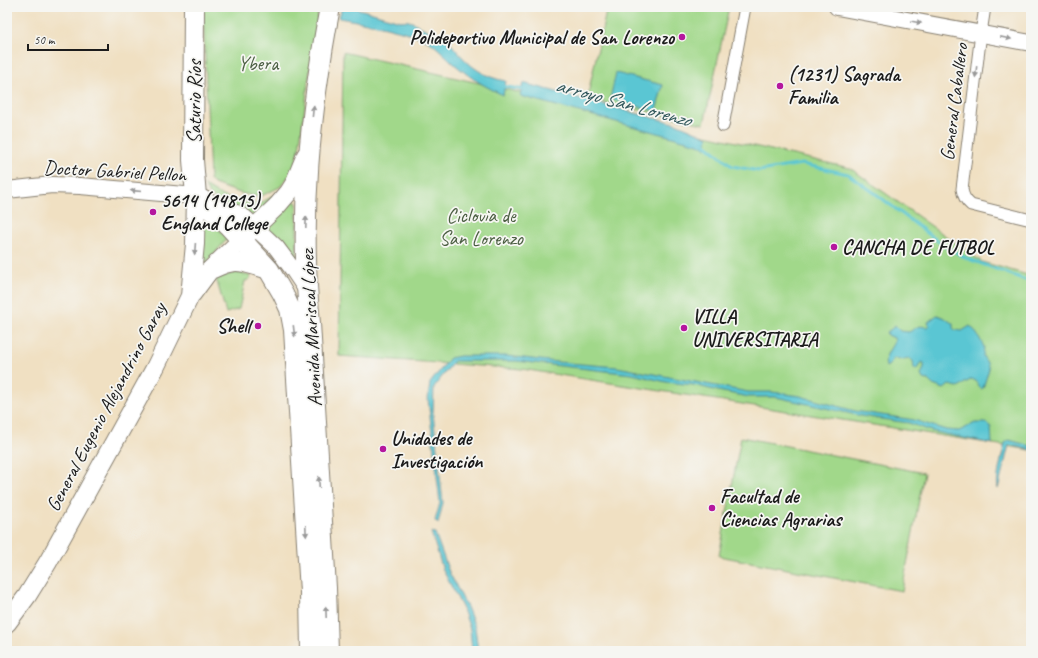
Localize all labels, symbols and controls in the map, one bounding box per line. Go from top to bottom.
one-way arrow [910,19,923,25]
place label: Polideportivo Municipal de San Lorenzo [409,25,676,50]
scale bar [28,26,108,52]
text: 50 m [34,32,56,48]
marker: Polideportivo Municipal de San Lorenzo [677,32,687,42]
one-way arrow [1000,36,1012,42]
street label: General Caballero [934,41,974,162]
park label: Ybera [238,51,280,76]
street label: Saturio Ríos [182,58,207,144]
place label: (1231) Sagrada Familia [788,62,901,110]
one-way arrow [973,66,979,78]
water label: arroyo San Lorenzo [552,71,696,133]
marker: (1231) Sagrada Familia [775,81,785,91]
one-way arrow [309,105,316,117]
street label: Doctor Gabriel Pellon [43,155,188,187]
one-way arrow [130,187,142,194]
place label: 5614 (14815) England College [161,188,270,236]
park label: Ciclovia de San Lorenzo [439,203,524,251]
marker: 5614 (14815) England College [148,207,158,217]
one-way arrow [303,215,309,228]
place label: CANCHA DE FUTBOL [842,235,996,260]
marker: CANCHA DE FUTBOL [829,242,839,252]
one-way arrow [192,243,199,255]
street label: Avenida Mariscal López [294,247,328,407]
street label: General Eugenio Alejandrino Garay [40,296,173,516]
place label: VILLA UNIVERSITARIA [692,304,819,352]
place label: Shell [216,314,253,339]
marker: Shell [253,321,263,331]
marker: VILLA UNIVERSITARIA [679,323,689,333]
one-way arrow [291,325,297,337]
place label: Unidades de Investigación [391,426,483,474]
marker: Unidades de Investigación [378,444,388,454]
one-way arrow [316,476,323,488]
place label: Facultad de Ciencias Agrarias [720,484,843,532]
marker: Facultad de Ciencias Agrarias [707,503,717,513]
one-way arrow [303,525,310,537]
one-way arrow [323,606,330,618]

